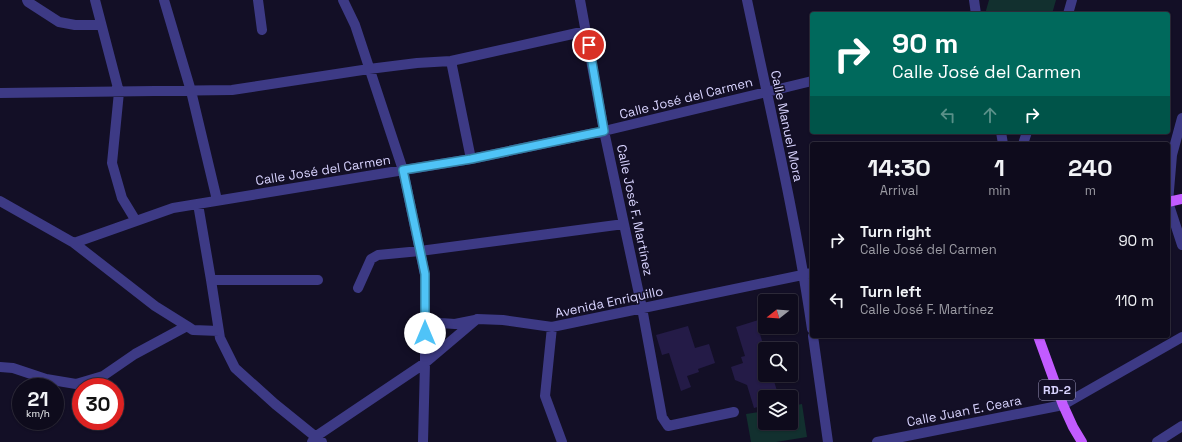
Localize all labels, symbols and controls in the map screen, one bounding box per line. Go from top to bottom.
text: 90 m [892,25,958,61]
pin [572,28,606,62]
icon: right [826,28,878,80]
icon: arrive [578,34,600,56]
text: Calle José del Carmen [892,60,1081,83]
street label: Calle Manuel Mora [767,69,807,184]
street label: Calle José del Carmen [618,73,754,123]
icon: left [937,104,959,126]
icon: ahead [979,104,1001,126]
icon: right [1021,104,1043,126]
street label: Calle José F. Martínez [613,143,657,277]
street label: Calle José del Carmen [254,151,392,189]
text: 14:30 [867,152,931,183]
text: 1 [994,152,1005,183]
text: 240 [1068,152,1113,183]
text: Arrival [880,182,918,199]
text: min [988,182,1011,199]
text: m [1085,182,1096,199]
text: Turn right [860,222,931,241]
icon: right [826,229,848,251]
text: 90 m [1118,231,1154,250]
text: Calle José del Carmen [860,241,997,258]
street label: Avenida Enriquillo [553,282,665,322]
text: Turn left [860,282,922,301]
icon: left [826,289,848,311]
text: 110 m [1115,291,1154,310]
north arrow [758,294,798,334]
map controls [758,294,798,430]
text: Calle José F. Martínez [860,301,994,318]
position arrow [404,312,446,354]
button: search [758,342,798,382]
speed limit sign: 30 [72,378,124,430]
road number: RD-2 [1039,380,1075,400]
text: 21 [28,386,48,412]
button: layers [758,390,798,430]
street label: Calle Juan E. Ceara [905,391,1023,430]
text: km/h [26,407,50,420]

